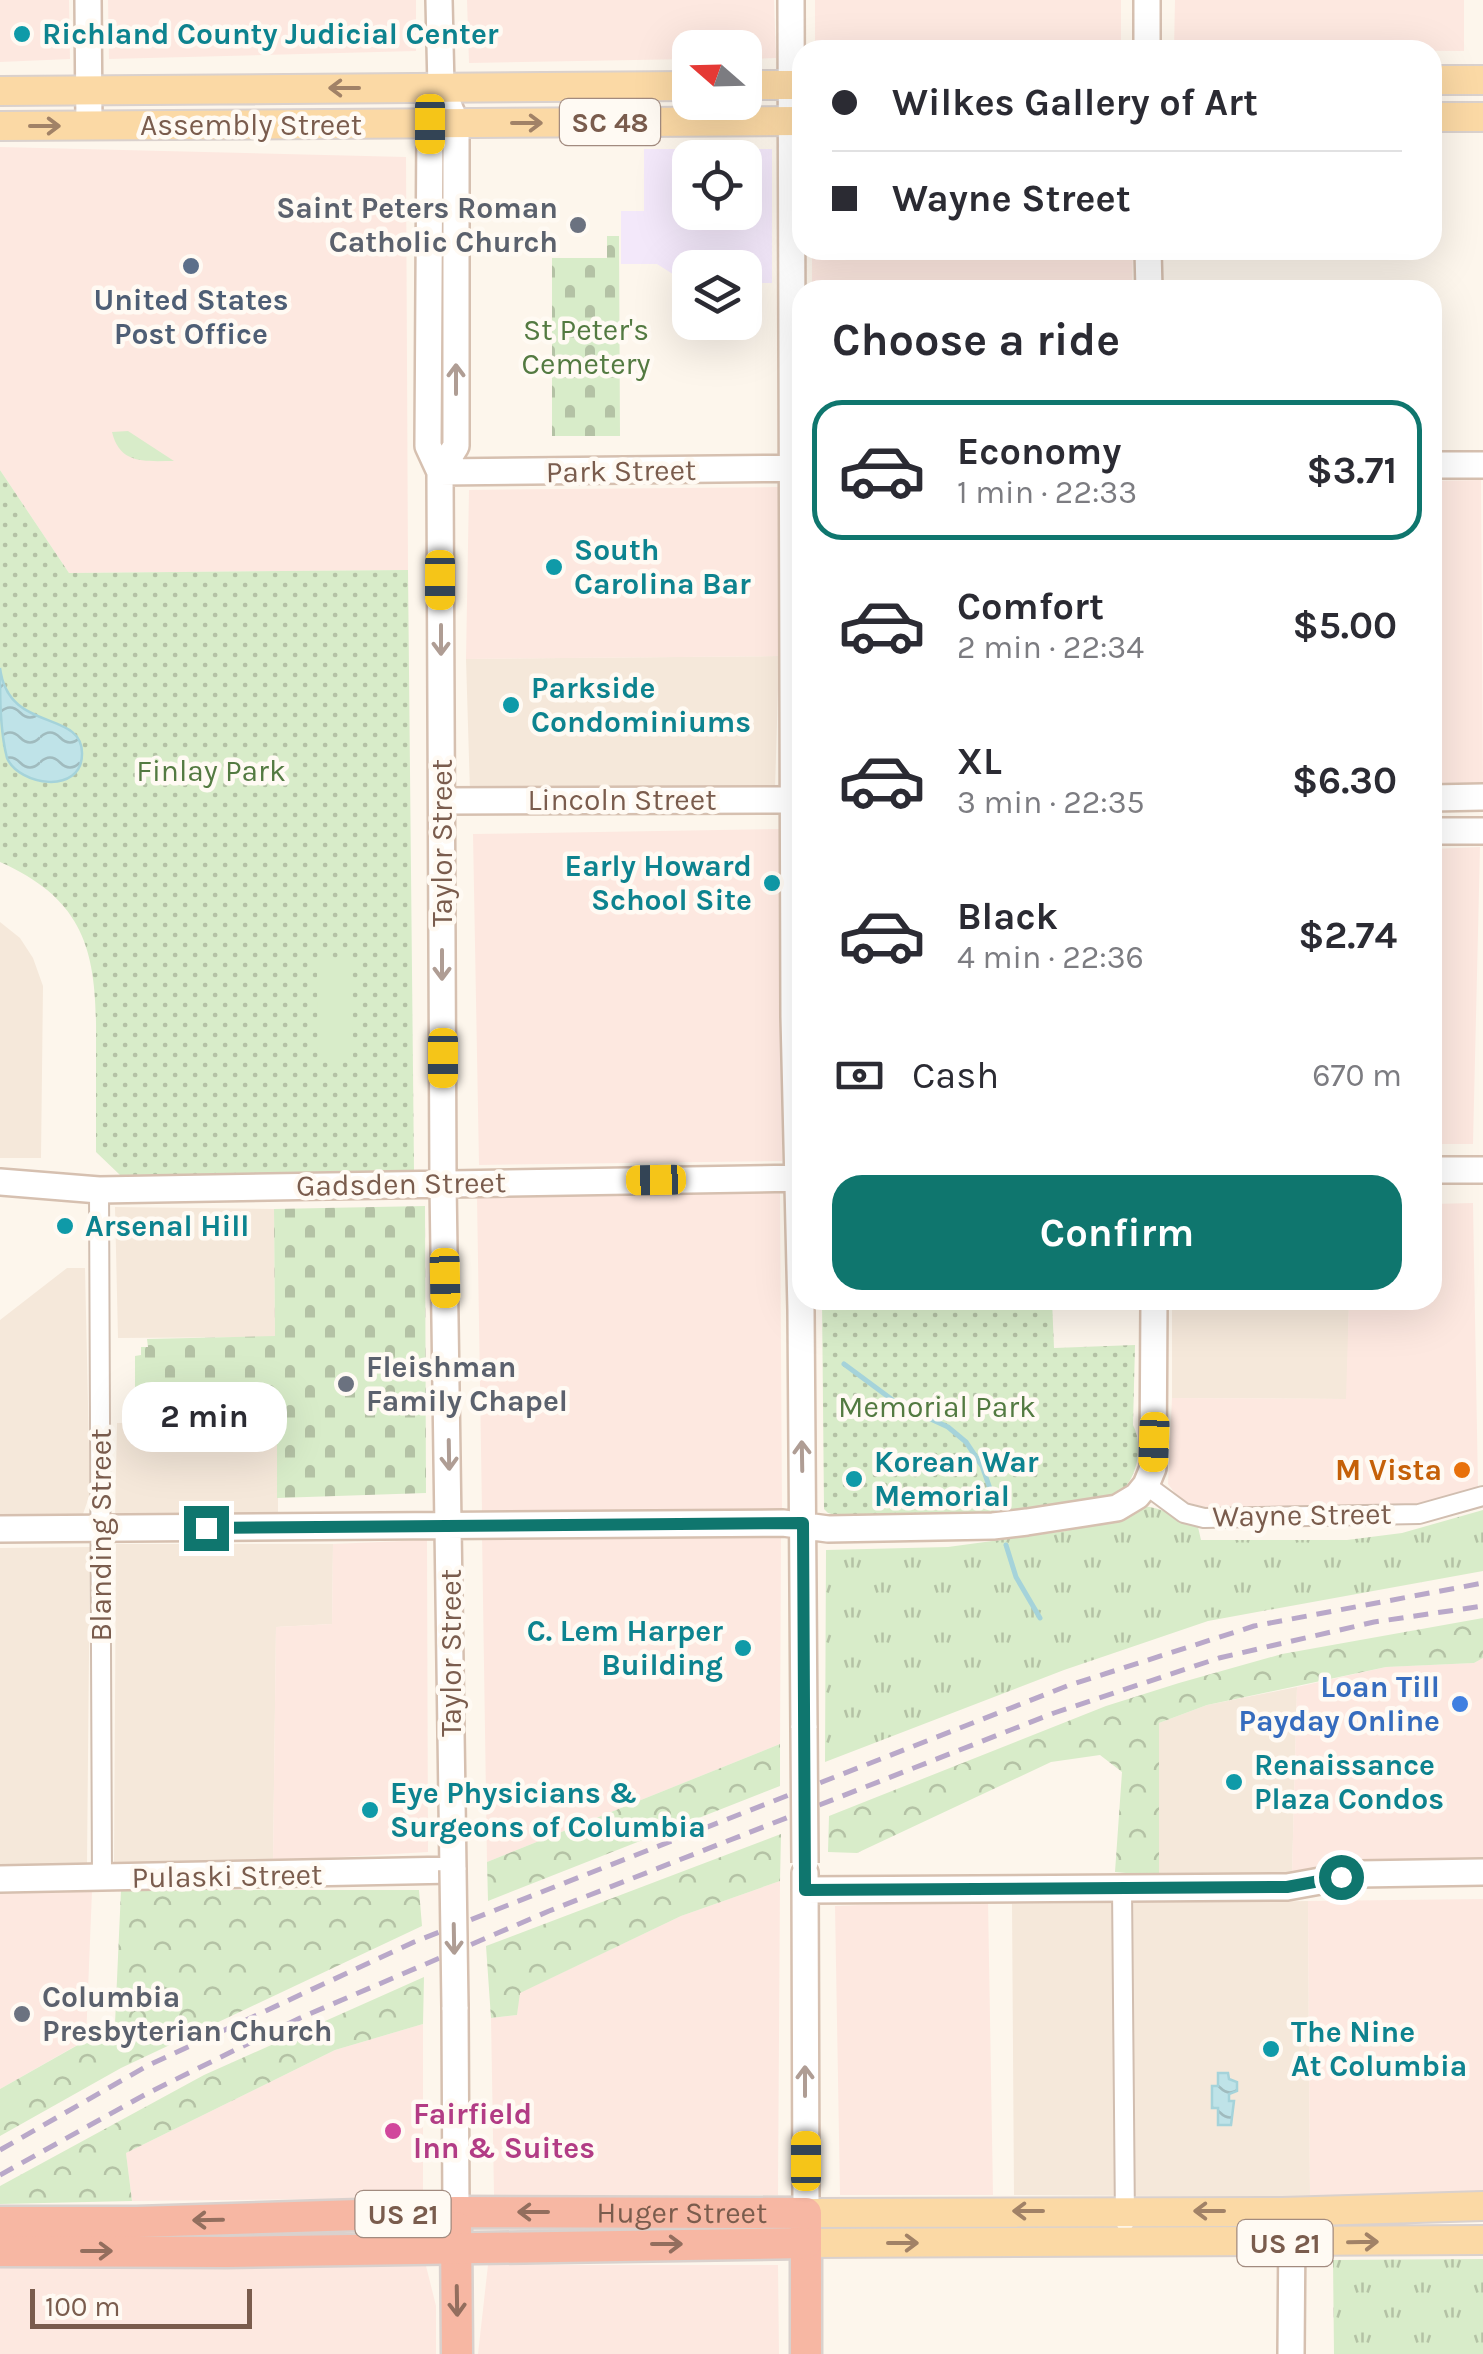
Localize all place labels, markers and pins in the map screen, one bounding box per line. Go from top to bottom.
place label: Richland County Judicial Center [42,16,499,52]
marker: Richland County Judicial Center [11,23,33,45]
place label: Saint Peters Roman Catholic Church [276,190,558,260]
marker: Saint Peters Roman Catholic Church [567,214,589,236]
marker: United States Post Office [180,255,202,277]
place label: United States Post Office [93,282,289,352]
place label: South Carolina Bar [574,532,751,602]
marker: South Carolina Bar [543,556,565,578]
place label: Parkside Condominiums [531,670,751,740]
marker: Parkside Condominiums [500,694,522,716]
place label: Early Howard School Site [565,848,752,918]
marker: Early Howard School Site [761,872,783,894]
place label: Arsenal Hill [85,1208,250,1244]
marker: Arsenal Hill [54,1215,76,1237]
place label: Fleishman Family Chapel [366,1349,568,1419]
marker: Fleishman Family Chapel [335,1373,357,1395]
place label: Korean War Memorial [874,1444,1039,1514]
place label: M Vista [1335,1452,1442,1488]
marker: M Vista [1451,1459,1473,1481]
marker: Korean War Memorial [843,1468,865,1490]
place label: C. Lem Harper Building [527,1613,723,1683]
marker: C. Lem Harper Building [732,1637,754,1659]
place label: Loan Till Payday Online [1239,1669,1440,1739]
marker: Loan Till Payday Online [1449,1693,1471,1715]
place label: Renaissance Plaza Condos [1254,1747,1444,1817]
marker: Renaissance Plaza Condos [1223,1771,1245,1793]
place label: Eye Physicians & Surgeons of Columbia [390,1775,706,1845]
marker: Eye Physicians & Surgeons of Columbia [359,1799,381,1821]
place label: Columbia Presbyterian Church [42,1979,332,2049]
marker: Columbia Presbyterian Church [11,2003,33,2025]
place label: The Nine At Columbia [1291,2014,1467,2084]
marker: The Nine At Columbia [1260,2038,1282,2060]
place label: Fairfield Inn & Suites [413,2096,595,2166]
marker: Fairfield Inn & Suites [382,2120,404,2142]

